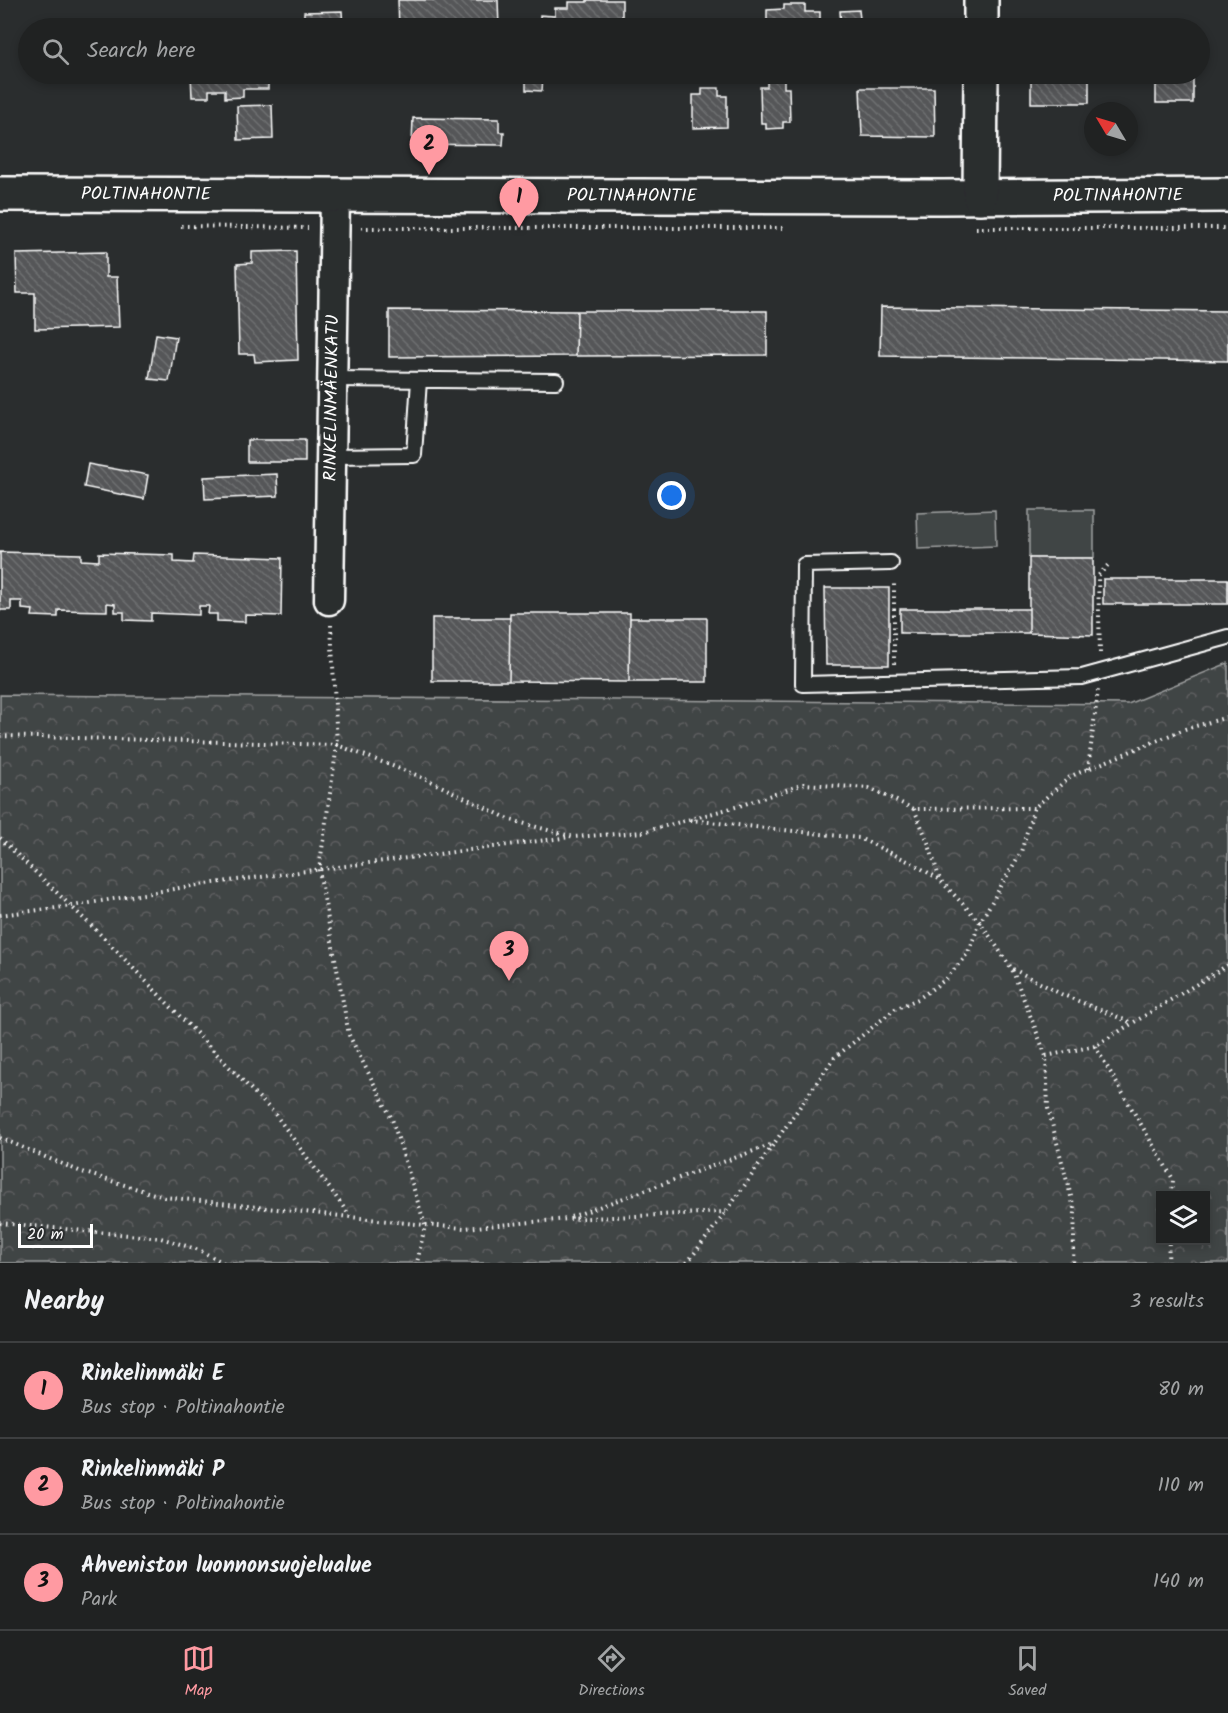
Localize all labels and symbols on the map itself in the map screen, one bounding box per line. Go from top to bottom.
north arrow [1084,102,1138,156]
pin: 2 [410,126,448,175]
pin: 1 [500,178,538,228]
street label: POLTINAHONTIE [81,180,212,209]
street label: POLTINAHONTIE [567,181,698,211]
street label: POLTINAHONTIE [1053,181,1184,211]
street label: RINKELINMÄENKATU [316,314,348,482]
your location [657,481,686,510]
pin: 3 [490,932,528,981]
scale bar [18,1221,93,1248]

